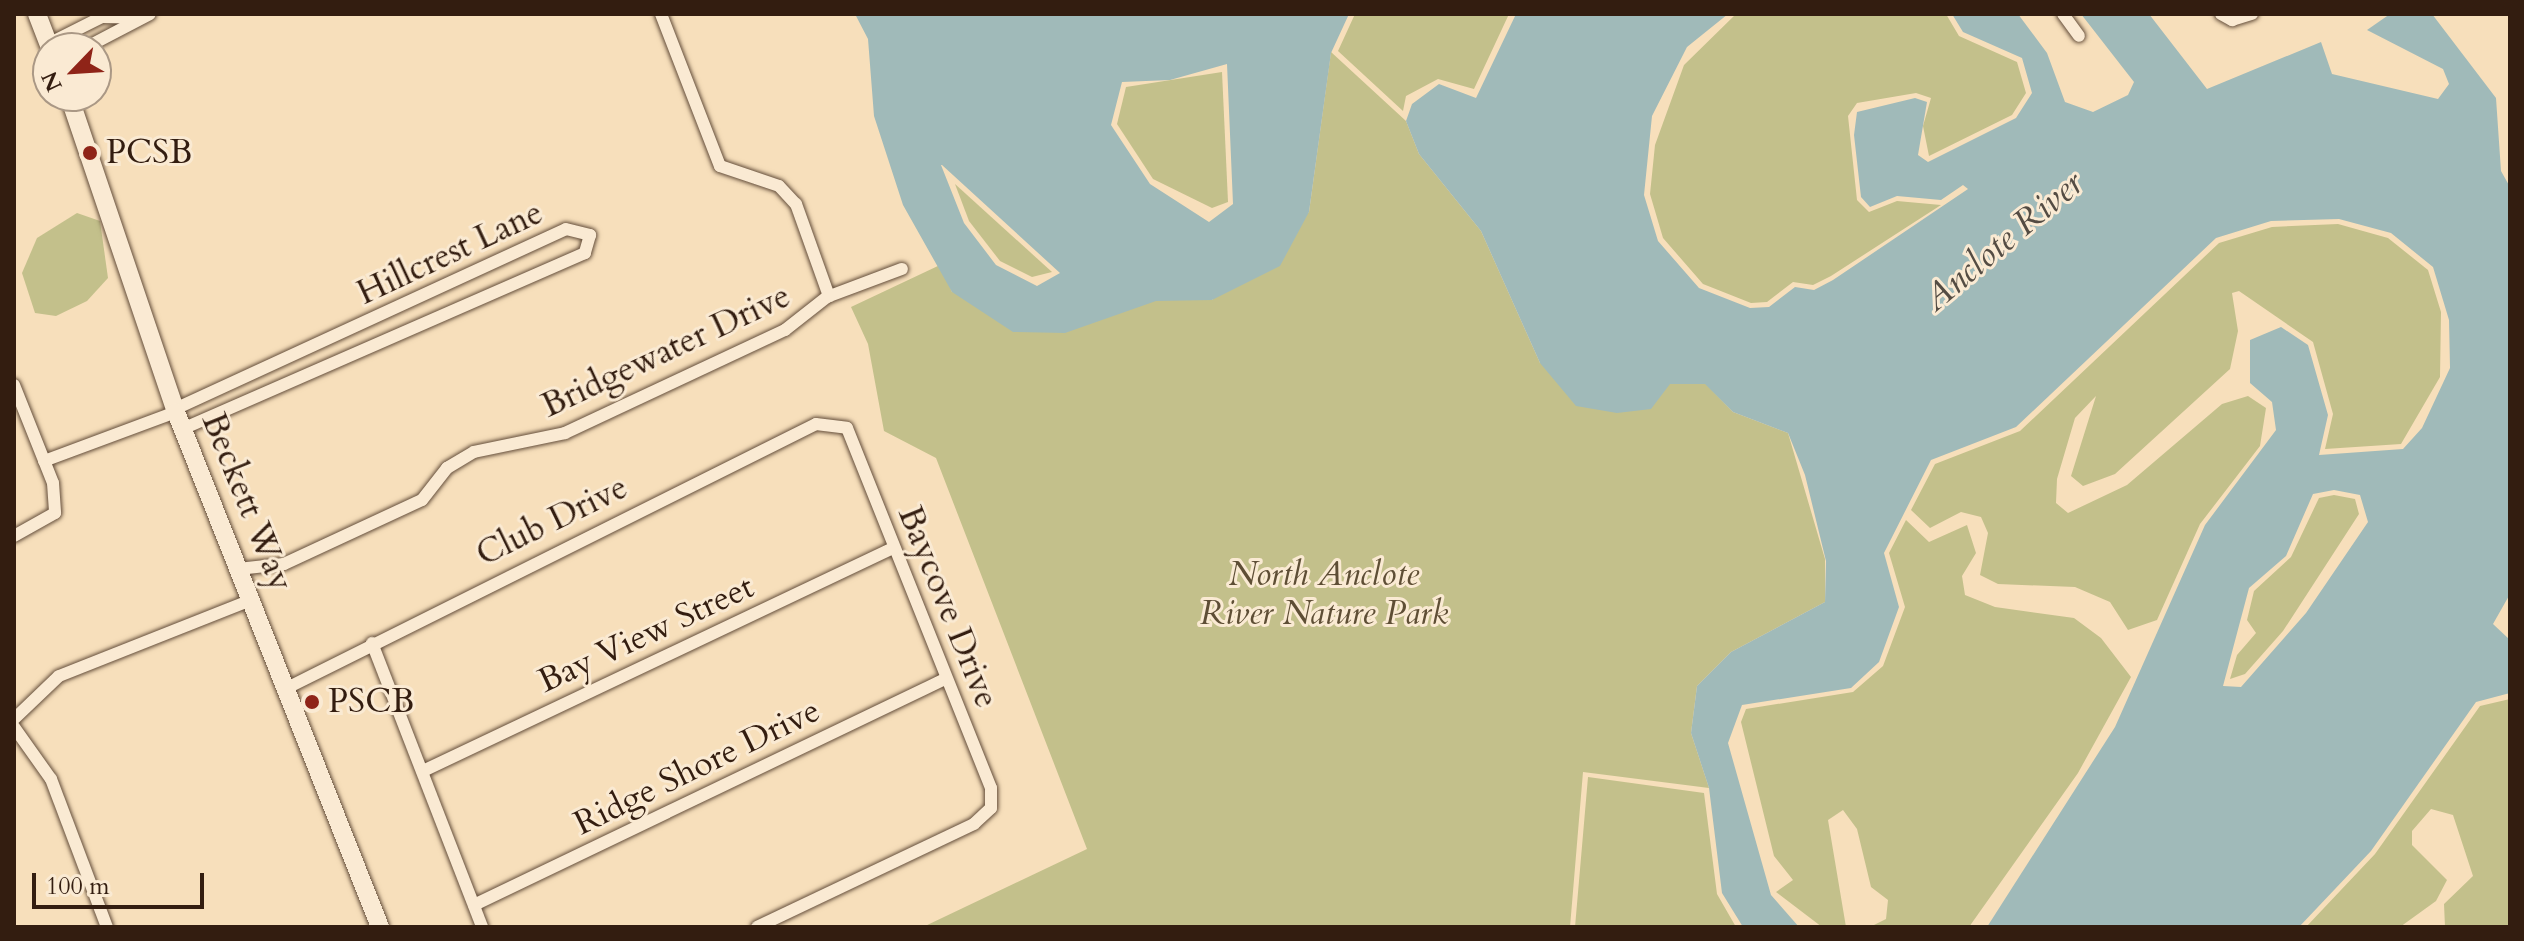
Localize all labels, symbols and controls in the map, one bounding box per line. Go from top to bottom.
north arrow [32,32,112,112]
text: N [34,66,70,96]
place label: PCSB [106,133,192,173]
marker: PCSB [81,144,99,162]
water label: Anclote River [1914,162,2092,320]
street label: Hillcrest Lane [351,192,549,314]
street label: Bridgewater Drive [535,276,797,426]
street label: Beckett Way [193,407,301,597]
street label: Club Drive [470,467,634,575]
street label: Baycove Drive [889,500,1007,714]
park label: North Anclote River Nature Park [1200,554,1448,634]
street label: Bay View Street [532,566,760,702]
place label: PSCB [328,682,414,722]
street label: Ridge Shore Drive [568,690,826,844]
marker: PSCB [303,693,321,711]
scale bar [36,857,208,907]
text: 100 m [46,870,110,903]

